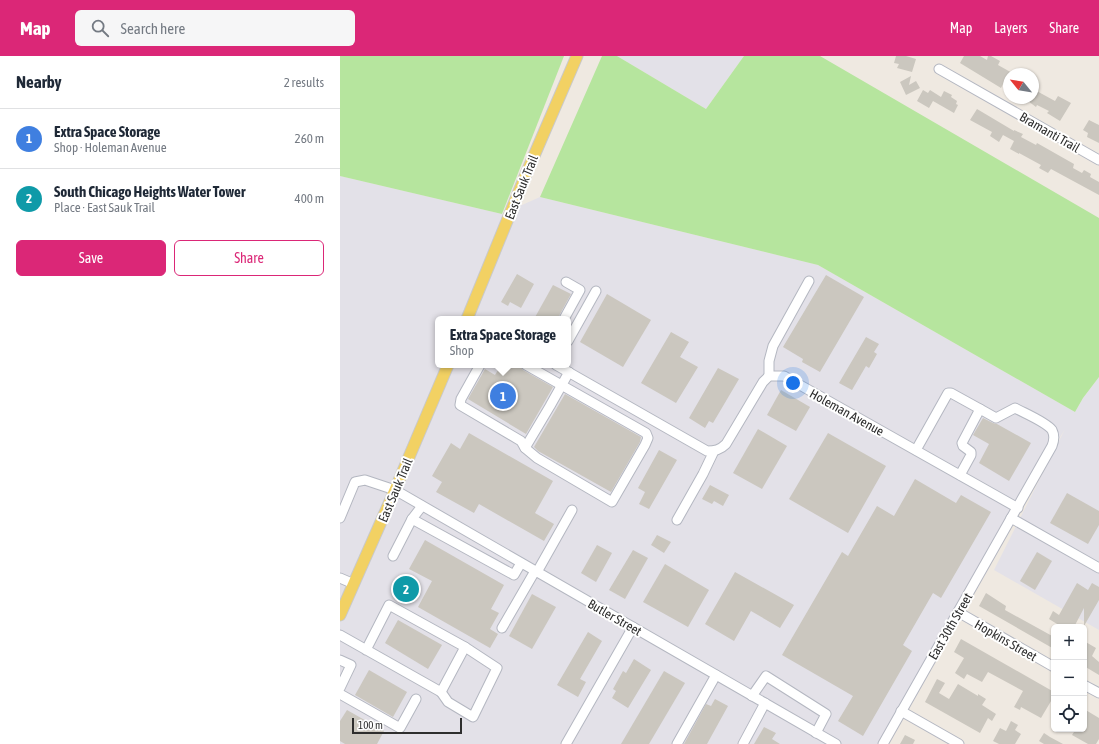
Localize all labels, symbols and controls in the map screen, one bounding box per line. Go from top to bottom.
search box [75,10,355,46]
text: Map [20,17,51,39]
icon: search [89,17,111,39]
text: Search here [121,20,185,37]
text: Map [950,20,972,36]
text: Layers [994,20,1027,36]
text: Share [1049,20,1079,36]
north arrow [1003,68,1039,104]
text: Nearby [16,72,62,92]
text: 2 results [284,75,324,90]
street label: Bramanti Trail [1017,109,1083,156]
text: Extra Space Storage [54,123,160,140]
text: 1 [26,131,32,146]
text: 260 m [295,131,324,146]
text: Shop · Holeman Avenue [54,140,167,155]
street label: East Sauk Trail [502,152,541,222]
text: South Chicago Heights Water Tower [54,183,245,200]
text: 2 [26,191,32,206]
text: 400 m [295,191,324,206]
text: Place · East Sauk Trail [54,200,155,215]
button: Save [16,240,166,276]
button: Share [174,240,324,276]
popup [435,316,571,368]
text: Extra Space Storage [450,326,556,343]
text: Shop [450,343,474,358]
your location [783,373,803,393]
pin: 1 [490,381,516,411]
street label: Holeman Avenue [807,386,886,439]
street label: East Sauk Trail [375,455,416,524]
pin: 2 [393,574,419,604]
street label: East 30th Street [925,590,976,662]
street label: Butler Street [585,596,645,639]
street label: Hopkins Street [972,617,1040,664]
map controls [1051,624,1087,732]
button: + [1051,624,1087,660]
button: − [1051,660,1087,696]
button: locate [1051,696,1087,732]
scale bar [352,716,462,735]
text: 100 m [358,719,383,731]

